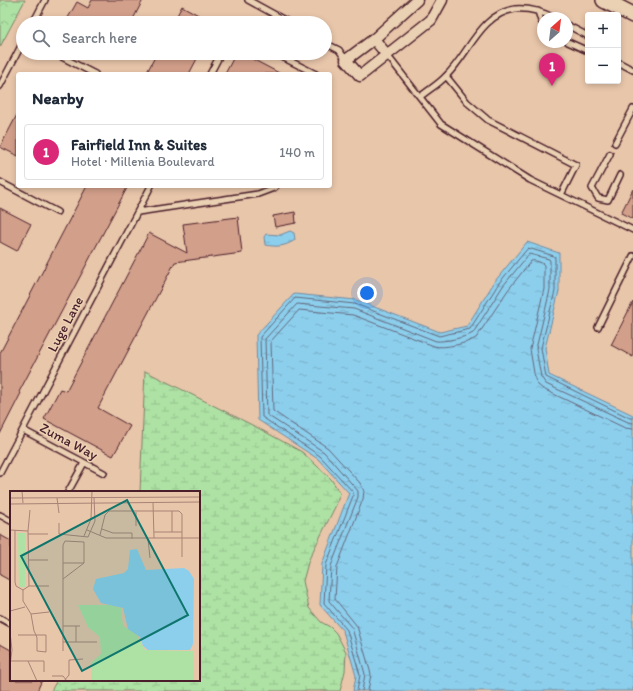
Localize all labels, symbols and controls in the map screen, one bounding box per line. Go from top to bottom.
north arrow [537,12,573,48]
map controls [585,12,621,84]
button: + [585,12,621,48]
search box [16,16,332,60]
icon: search [30,27,52,49]
text: Search here [62,29,137,47]
button: − [585,48,621,84]
pin: 1 [539,53,565,86]
text: Nearby [32,88,84,108]
text: Fairfield Inn & Suites [71,136,207,154]
text: 1 [43,145,49,160]
text: 140 m [279,145,315,160]
text: Hotel · Millenia Boulevard [71,154,215,169]
your location [357,283,377,303]
street label: Luge Lane [44,293,87,355]
street label: Zuma Way [37,419,101,464]
inset map [10,491,200,681]

